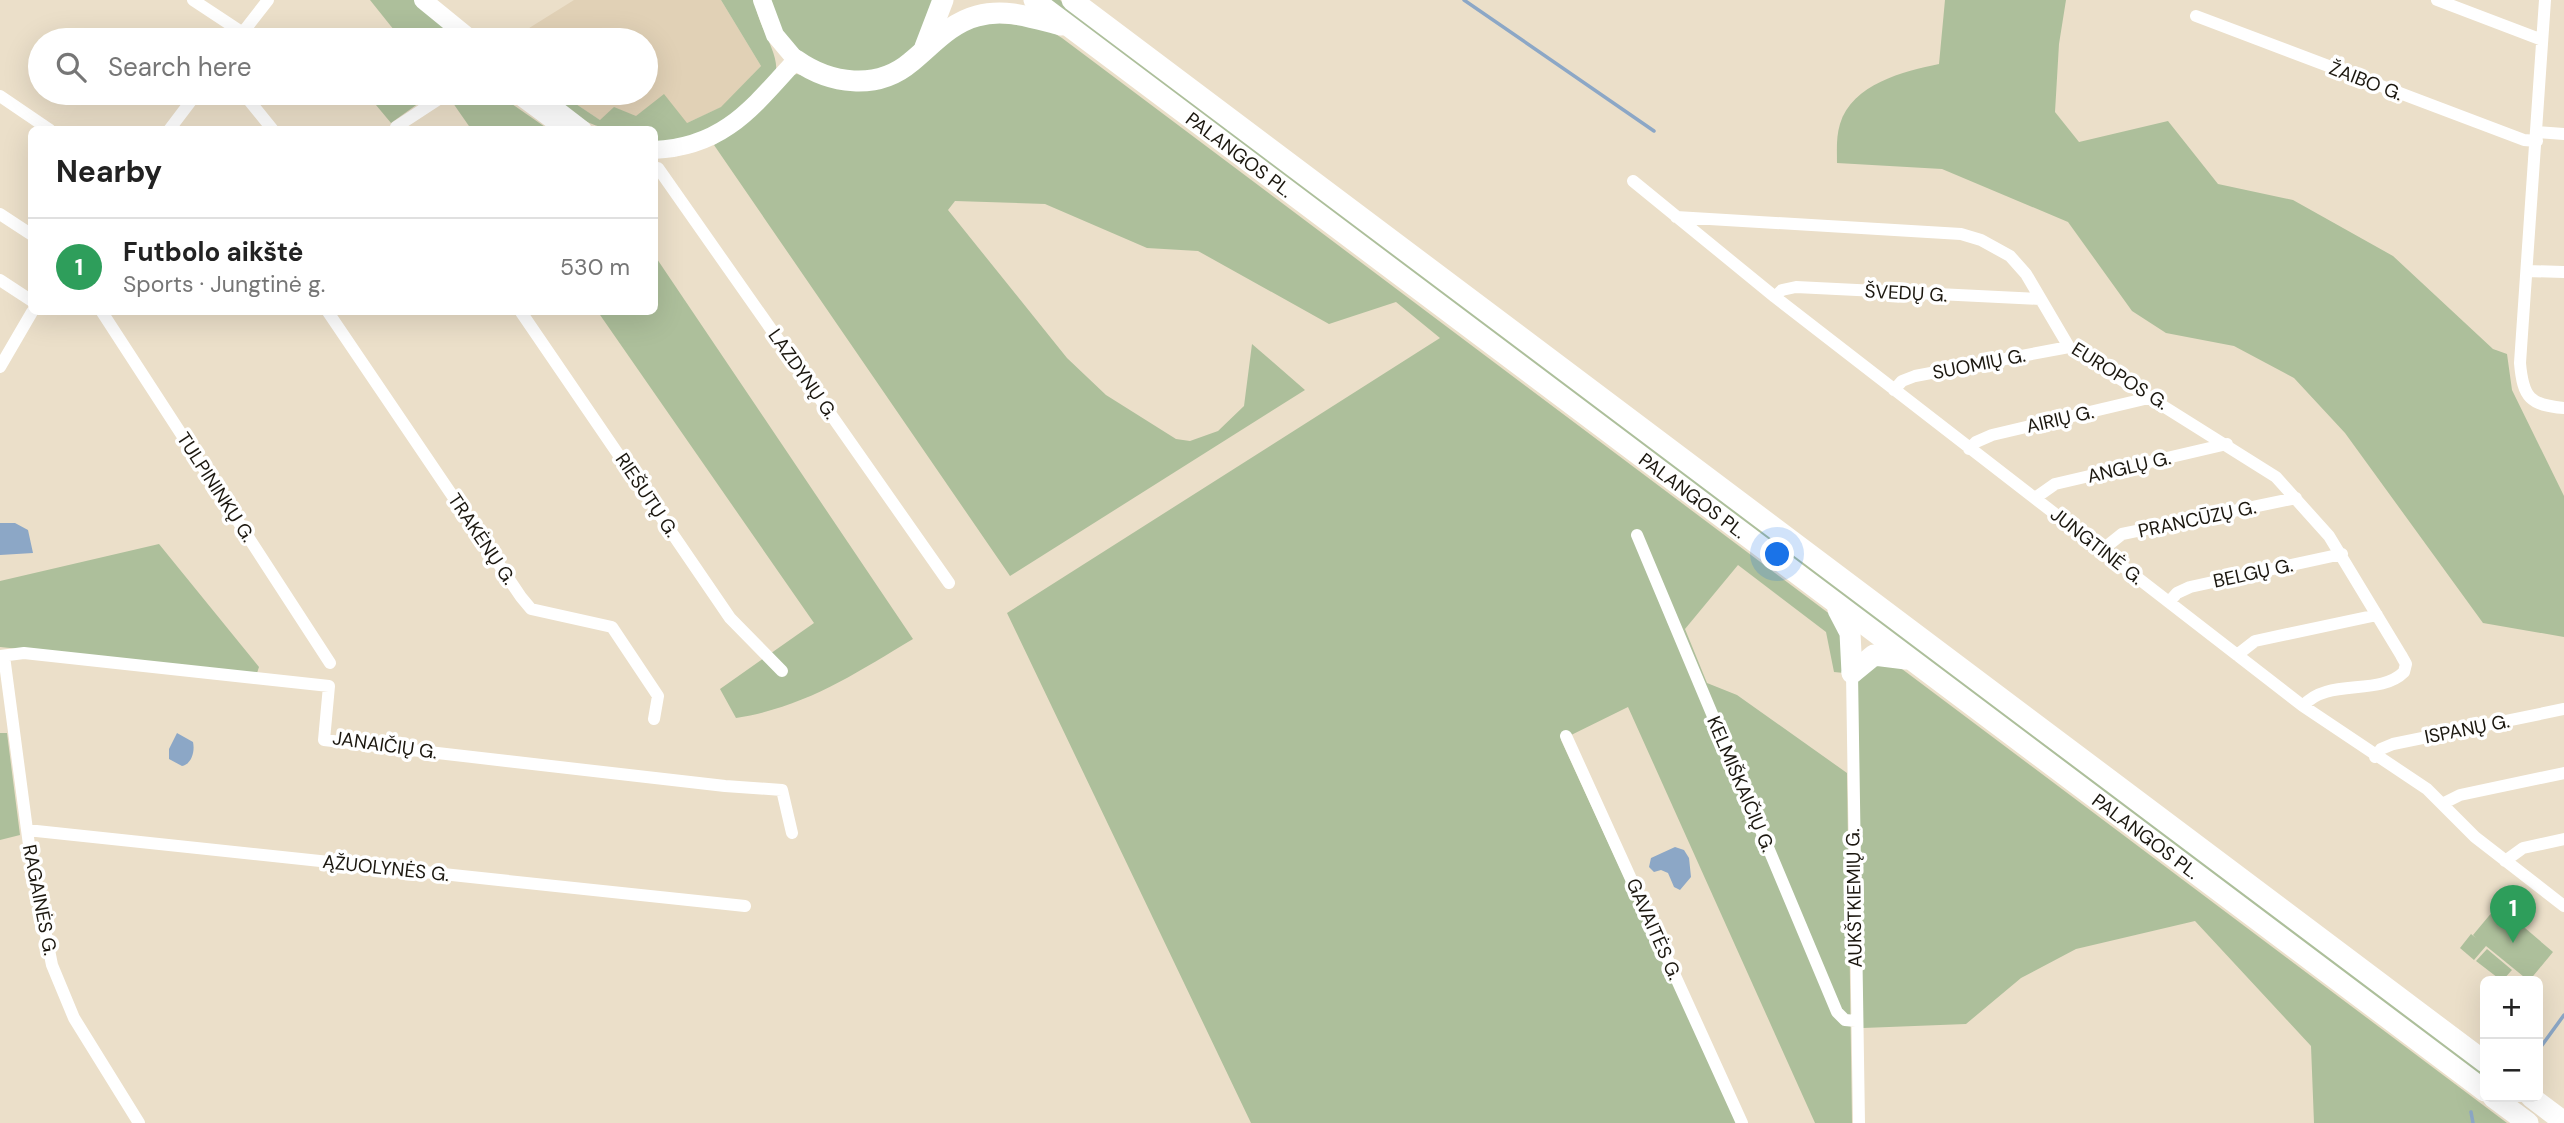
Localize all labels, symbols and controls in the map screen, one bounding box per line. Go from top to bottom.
search box [28,28,658,105]
icon: search [52,48,90,86]
text: Search here [108,50,251,84]
street label: ŽAIBO G. [2326,56,2406,106]
street label: PALANGOS PL. [1181,106,1298,203]
text: Nearby [56,152,162,191]
text: Futbolo aikštė [123,235,303,269]
text: 1 [75,252,83,282]
text: 530 m [560,252,630,282]
text: Sports · Jungtinė g. [123,269,325,299]
street label: ŠVEDŲ G. [1864,278,1948,308]
street label: LAZDYNŲ G. [763,324,843,424]
street label: EUROPOS G. [2067,336,2173,416]
street label: SUOMIŲ G. [1930,343,2028,385]
street label: AIRIŲ G. [2024,399,2096,439]
street label: TULPININKŲ G. [171,427,261,547]
street label: ANGLŲ G. [2085,445,2173,489]
street label: PALANGOS PL. [1634,447,1751,544]
street label: RIEŠUTŲ G. [610,448,684,542]
street label: TRAKĖNŲ G. [442,488,522,590]
street label: PRANCŪZŲ G. [2136,494,2258,544]
street label: JUNGTINĖ G. [2045,502,2149,590]
your location [1760,537,1794,571]
street label: BELGŲ G. [2211,552,2295,594]
street label: ISPANŲ G. [2422,709,2512,749]
street label: KELMIŠKAIČIŲ G. [1701,712,1781,856]
street label: JANAIČIŲ G. [331,725,439,765]
street label: PALANGOS PL. [2087,788,2204,884]
street label: AUKŠTKIEMIŲ G. [1840,828,1868,968]
street label: RAGAINĖS G. [17,842,63,958]
street label: ĄŽUOLYNĖS G. [321,849,451,887]
street label: GAVAITĖS G. [1620,874,1688,984]
pin: 1 [2490,885,2536,943]
map controls [2480,976,2543,1102]
button: + [2480,976,2543,1039]
button: − [2480,1039,2543,1102]

